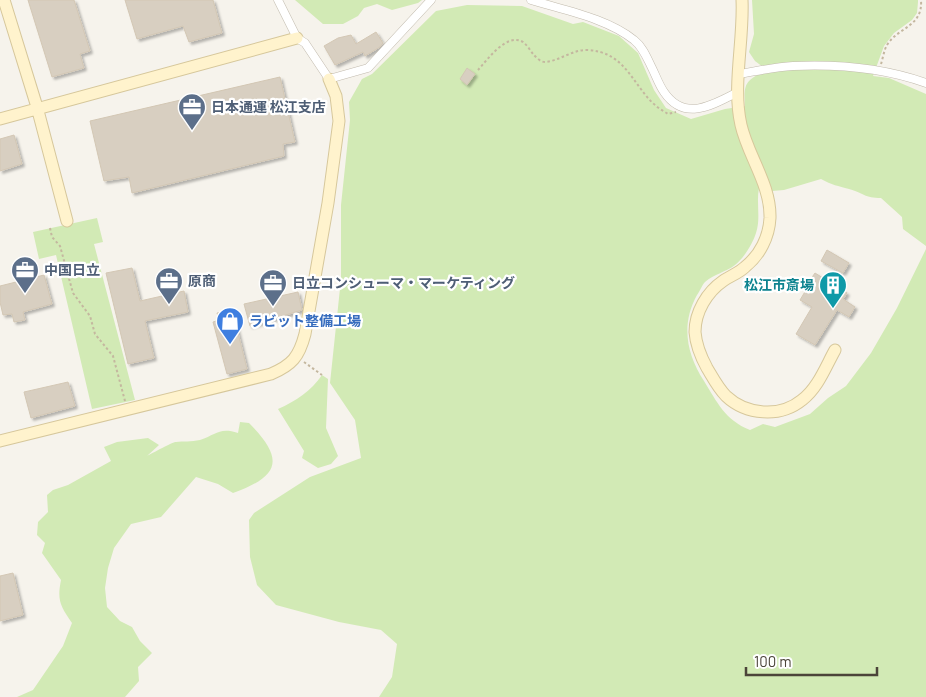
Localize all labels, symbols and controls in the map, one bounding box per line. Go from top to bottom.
office icon: 日本通運 松江支店 [177,92,207,131]
place label: 日本通運 松江支店 [211,98,326,115]
office icon: 中国日立 [10,255,40,294]
place label: 中国日立 [44,261,100,278]
office icon: 原商 [154,266,184,305]
office icon: 日立コンシューマ・マーケティング [258,268,288,307]
building icon: 松江市斎場 [818,270,848,309]
place label: 原商 [188,272,216,289]
place label: 日立コンシューマ・マーケティング [292,274,515,291]
place label: 松江市斎場 [744,276,814,293]
shop icon: ラビット整備工場 [215,306,245,345]
place label: ラビット整備工場 [249,312,361,329]
scale bar [746,644,877,676]
text: 100 m [754,652,792,670]

